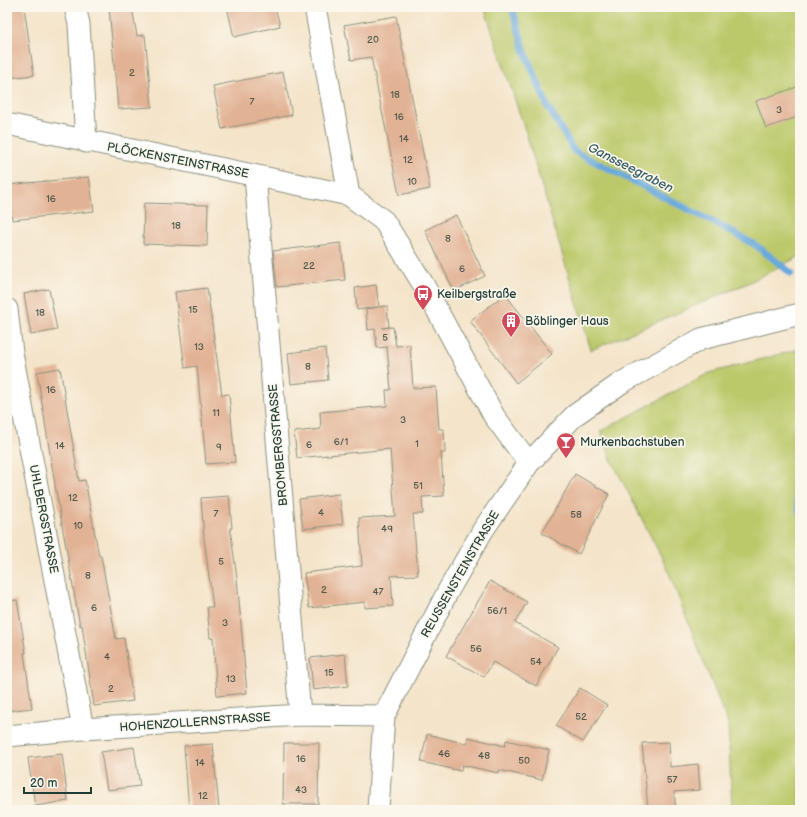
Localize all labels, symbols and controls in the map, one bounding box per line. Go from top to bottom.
house number: 20 [367,34,379,46]
house number: 2 [129,67,135,79]
house number: 18 [390,89,400,101]
house number: 7 [250,96,255,108]
house number: 3 [776,104,782,116]
house number: 16 [394,111,404,123]
house number: 14 [399,133,409,145]
street label: PLÖCKENSTEINSTRASSE [106,138,250,182]
water label: Gansseegraben [585,140,676,196]
house number: 12 [403,154,413,166]
house number: 10 [407,176,417,188]
house number: 16 [46,193,56,205]
house number: 18 [171,220,181,232]
house number: 8 [445,233,451,245]
house number: 22 [303,260,315,272]
house number: 6 [459,263,465,275]
bus stop icon: Keilbergstraße [412,283,434,311]
place label: Keilbergstraße [437,287,516,302]
house number: 15 [188,304,198,316]
house number: 18 [35,307,45,319]
building icon: Böblinger Haus [500,310,522,338]
place label: Böblinger Haus [525,314,609,329]
house number: 5 [382,332,388,344]
house number: 13 [194,341,204,353]
house number: 8 [305,361,311,373]
street label: BROMBERGSTRASSE [266,383,291,507]
house number: 16 [46,384,56,396]
house number: 11 [212,407,220,419]
house number: 3 [400,414,406,426]
bar icon: Murkenbachstuben [555,431,577,459]
place label: Murkenbachstuben [580,435,685,450]
house number: 6/1 [334,436,348,448]
house number: 1 [415,438,419,450]
house number: 6 [306,439,312,451]
house number: 14 [55,440,65,452]
house number: 9 [216,441,222,453]
street label: UHLBERGSTRASSE [26,463,61,575]
house number: 51 [413,480,423,492]
house number: 12 [68,492,78,504]
house number: 4 [318,507,324,519]
house number: 7 [214,508,219,520]
street label: REUSSENSTEINSTRASSE [418,508,503,640]
house number: 58 [570,509,582,521]
house number: 10 [73,520,83,532]
house number: 49 [381,523,393,535]
house number: 5 [218,556,224,568]
house number: 8 [85,570,91,582]
house number: 2 [321,584,327,596]
house number: 47 [372,586,384,598]
house number: 6 [91,602,97,614]
house number: 56/1 [487,605,507,617]
house number: 3 [222,617,228,629]
house number: 56 [470,643,482,655]
house number: 4 [104,651,110,663]
house number: 54 [530,656,542,668]
house number: 15 [324,667,334,679]
house number: 13 [226,673,236,685]
house number: 2 [108,683,114,695]
street label: HOHENZOLLERNSTRASSE [119,710,271,735]
house number: 52 [575,711,587,723]
house number: 46 [438,748,450,760]
house number: 48 [478,750,490,762]
house number: 16 [296,753,306,765]
house number: 50 [518,755,530,767]
house number: 14 [195,757,205,769]
scale bar [24,769,91,795]
house number: 57 [667,774,677,786]
text: 20 m [30,776,57,791]
house number: 43 [295,784,307,796]
house number: 12 [198,790,208,802]

